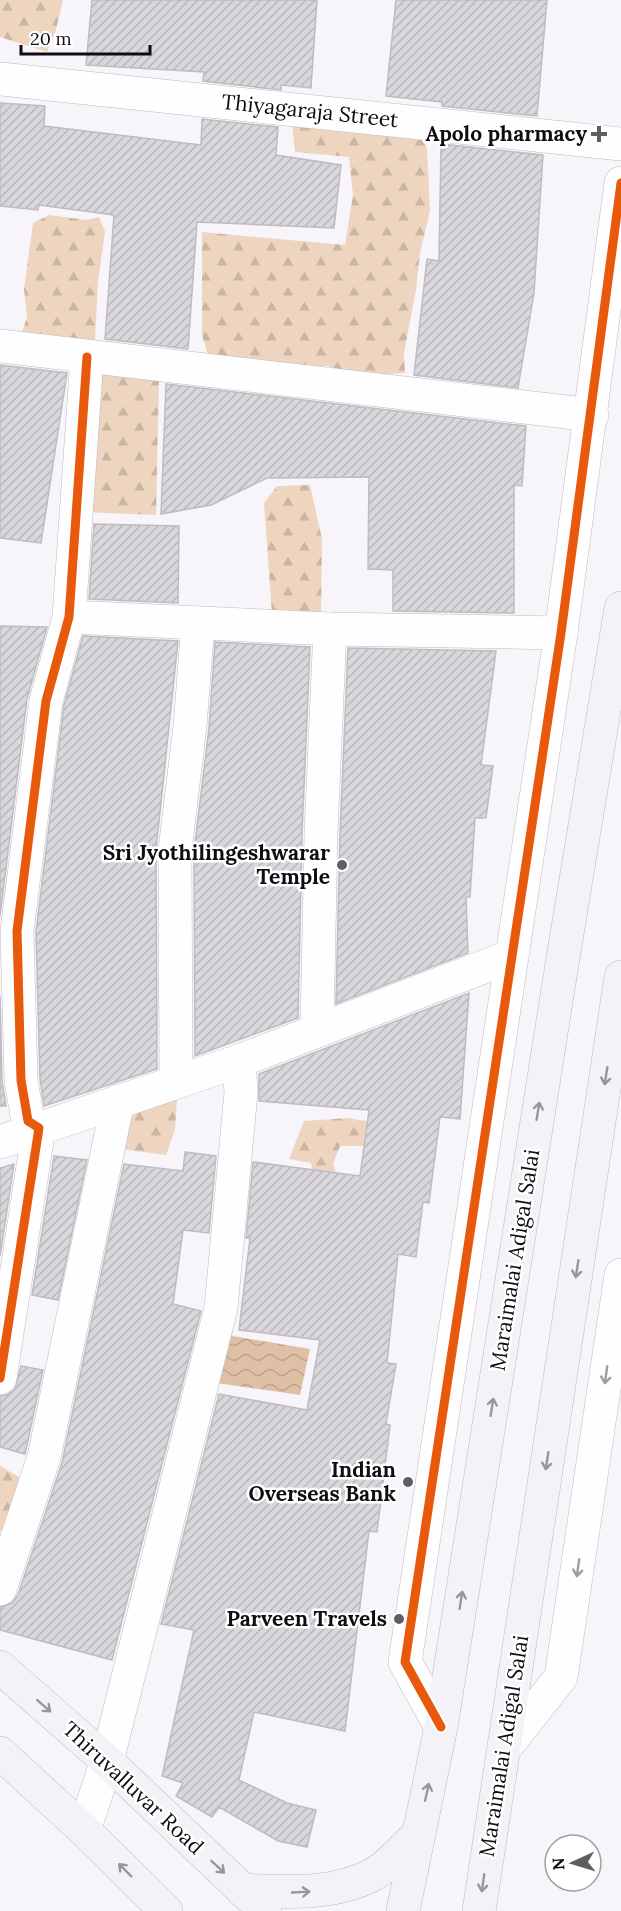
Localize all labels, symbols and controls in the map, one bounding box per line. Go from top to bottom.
scale bar [21,18,150,56]
text: 20 m [30,27,72,50]
street label: Thiyagaraja Street [220,88,401,133]
place label: Apolo pharmacy [425,120,587,147]
marker: Apolo pharmacy [592,127,606,141]
place label: Sri Jyothilingeshwarar Temple [103,839,330,890]
marker: Sri Jyothilingeshwarar Temple [335,858,349,872]
one-way arrow [600,1065,611,1085]
one-way arrow [533,1102,544,1121]
street label: Maraimalai Adigal Salai [484,1147,545,1373]
one-way arrow [571,1258,582,1278]
one-way arrow [601,1364,612,1384]
one-way arrow [486,1398,497,1418]
one-way arrow [542,1451,553,1471]
place label: Indian Overseas Bank [249,1456,397,1507]
marker: Indian Overseas Bank [401,1475,415,1489]
one-way arrow [572,1557,583,1577]
one-way arrow [456,1591,467,1610]
place label: Parveen Travels [227,1605,387,1632]
marker: Parveen Travels [392,1612,406,1626]
street label: Maraimalai Adigal Salai [473,1633,534,1859]
one-way arrow [36,1699,51,1713]
street label: Thiruvalluvar Road [57,1715,210,1860]
one-way arrow [422,1783,434,1802]
north arrow [543,1833,603,1893]
text: N [548,1857,568,1871]
one-way arrow [210,1859,225,1874]
one-way arrow [117,1862,132,1877]
one-way arrow [478,1872,489,1892]
one-way arrow [290,1886,310,1897]

